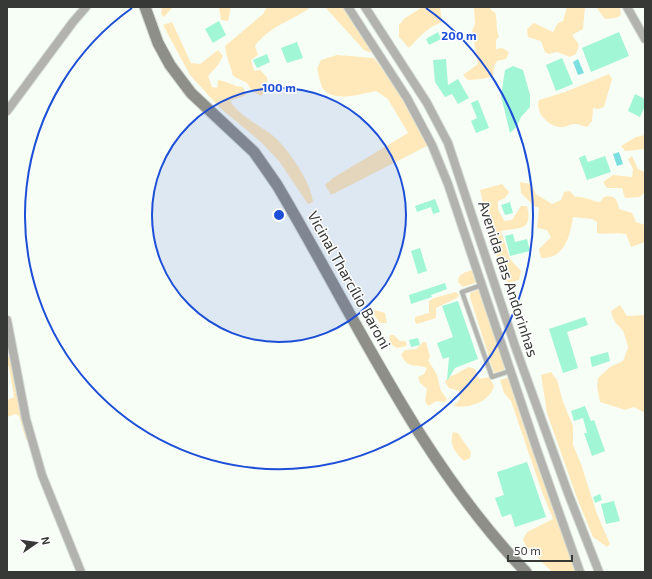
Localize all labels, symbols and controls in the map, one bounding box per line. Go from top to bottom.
text: 200 m [441,28,477,42]
text: 100 m [262,80,296,94]
street label: Avenida das Andorinhas [475,198,543,359]
street label: Vicinal Tharcílio Baroni [304,207,395,352]
centre of rings [272,208,286,222]
north arrow [16,523,56,563]
text: N [39,535,53,546]
scale bar [508,537,572,563]
text: 50 m [514,543,541,557]

